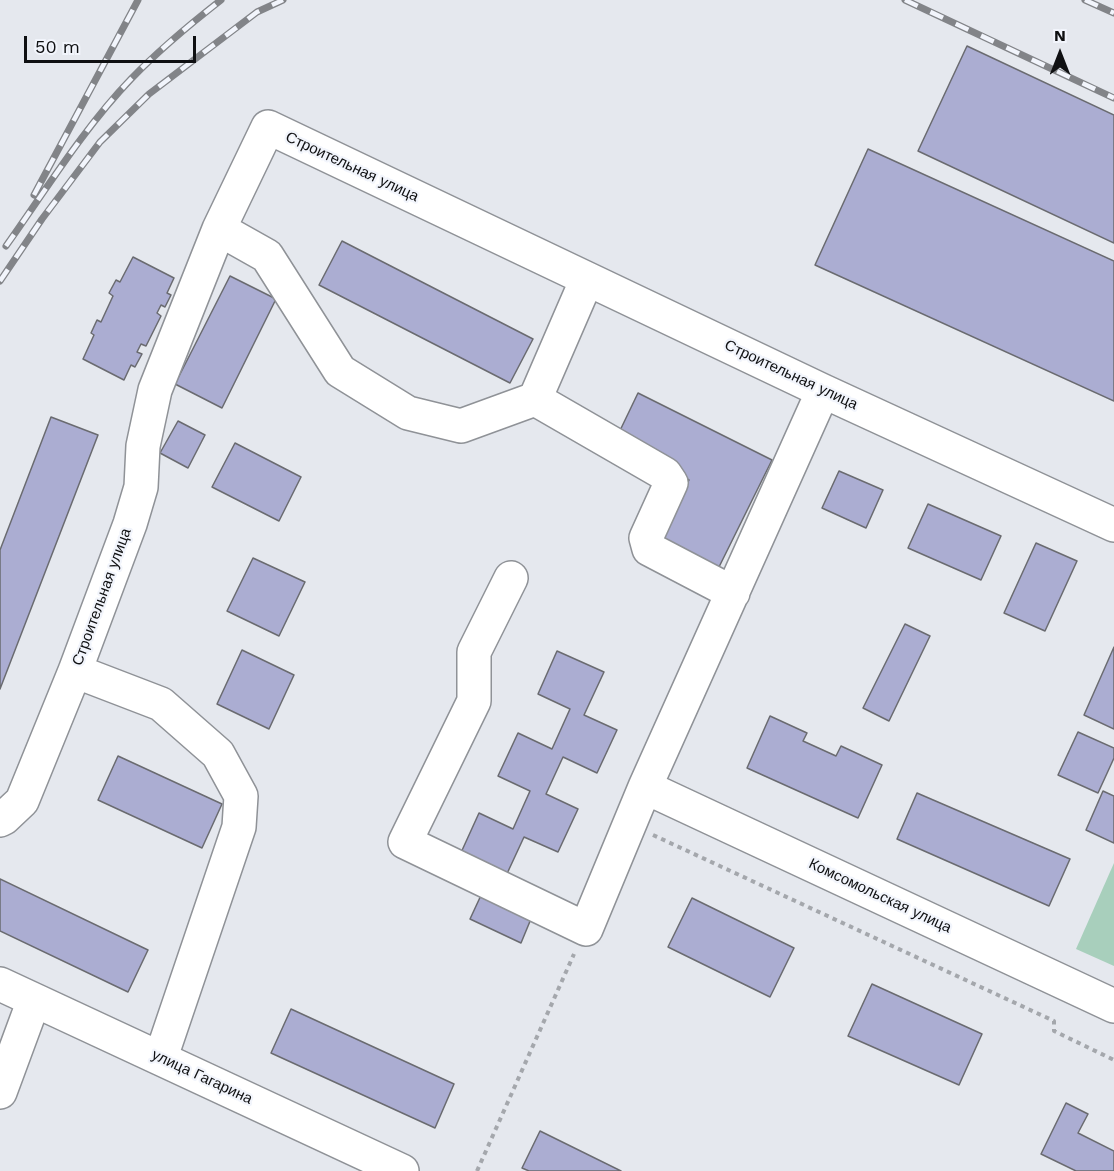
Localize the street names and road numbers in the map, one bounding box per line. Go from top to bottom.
street label: Строительная улица [282,128,422,206]
street label: Строительная улица [721,336,861,414]
street label: Строительная улица [69,526,135,668]
street label: Комсомольская улица [806,855,954,937]
street label: улица Гагарина [149,1046,255,1108]

